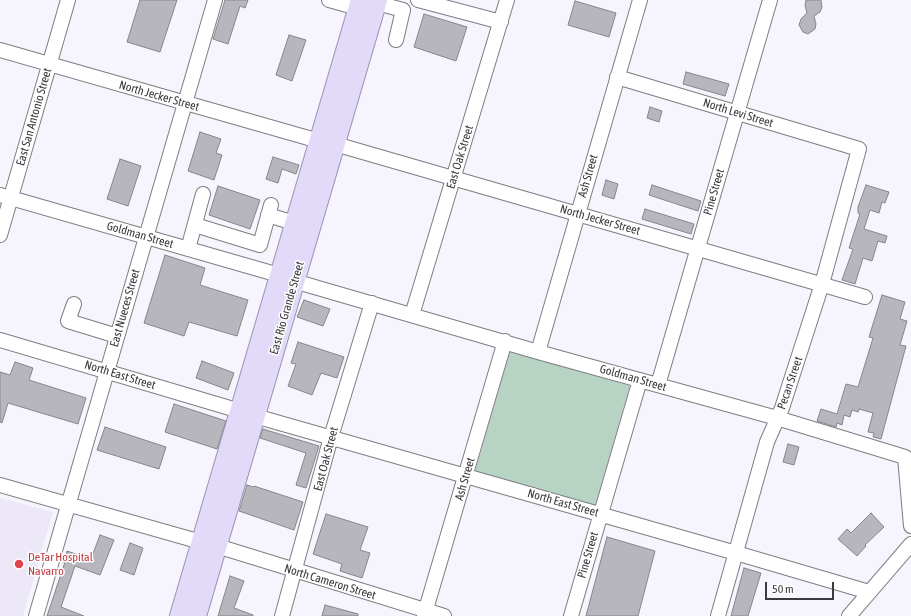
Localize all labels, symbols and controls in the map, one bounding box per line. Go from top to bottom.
street label: East San Antonio Street [13,66,55,168]
street label: North Jecker Street [117,78,201,114]
street label: North Levi Street [701,95,775,131]
street label: East Oak Street [443,123,477,191]
street label: Ash Street [575,153,601,199]
street label: Pine Street [701,167,727,217]
street label: North Jecker Street [558,202,642,238]
street label: Goldman Street [105,219,175,251]
street label: East Rio Grande Street [267,260,307,356]
street label: East Nueces Street [107,267,143,349]
street label: Pecan Street [774,355,806,411]
street label: North East Street [83,357,157,393]
street label: Goldman Street [598,362,668,394]
street label: East Oak Street [311,425,341,493]
street label: Ash Street [452,456,478,502]
street label: North East Street [526,486,600,520]
street label: Pine Street [575,530,601,580]
place label: DeTar Hospital Navarro [28,550,93,578]
marker: DeTar Hospital Navarro [13,558,25,570]
street label: North Cameron Street [282,561,378,603]
scale bar [767,574,836,600]
text: 50 m [772,582,794,596]

